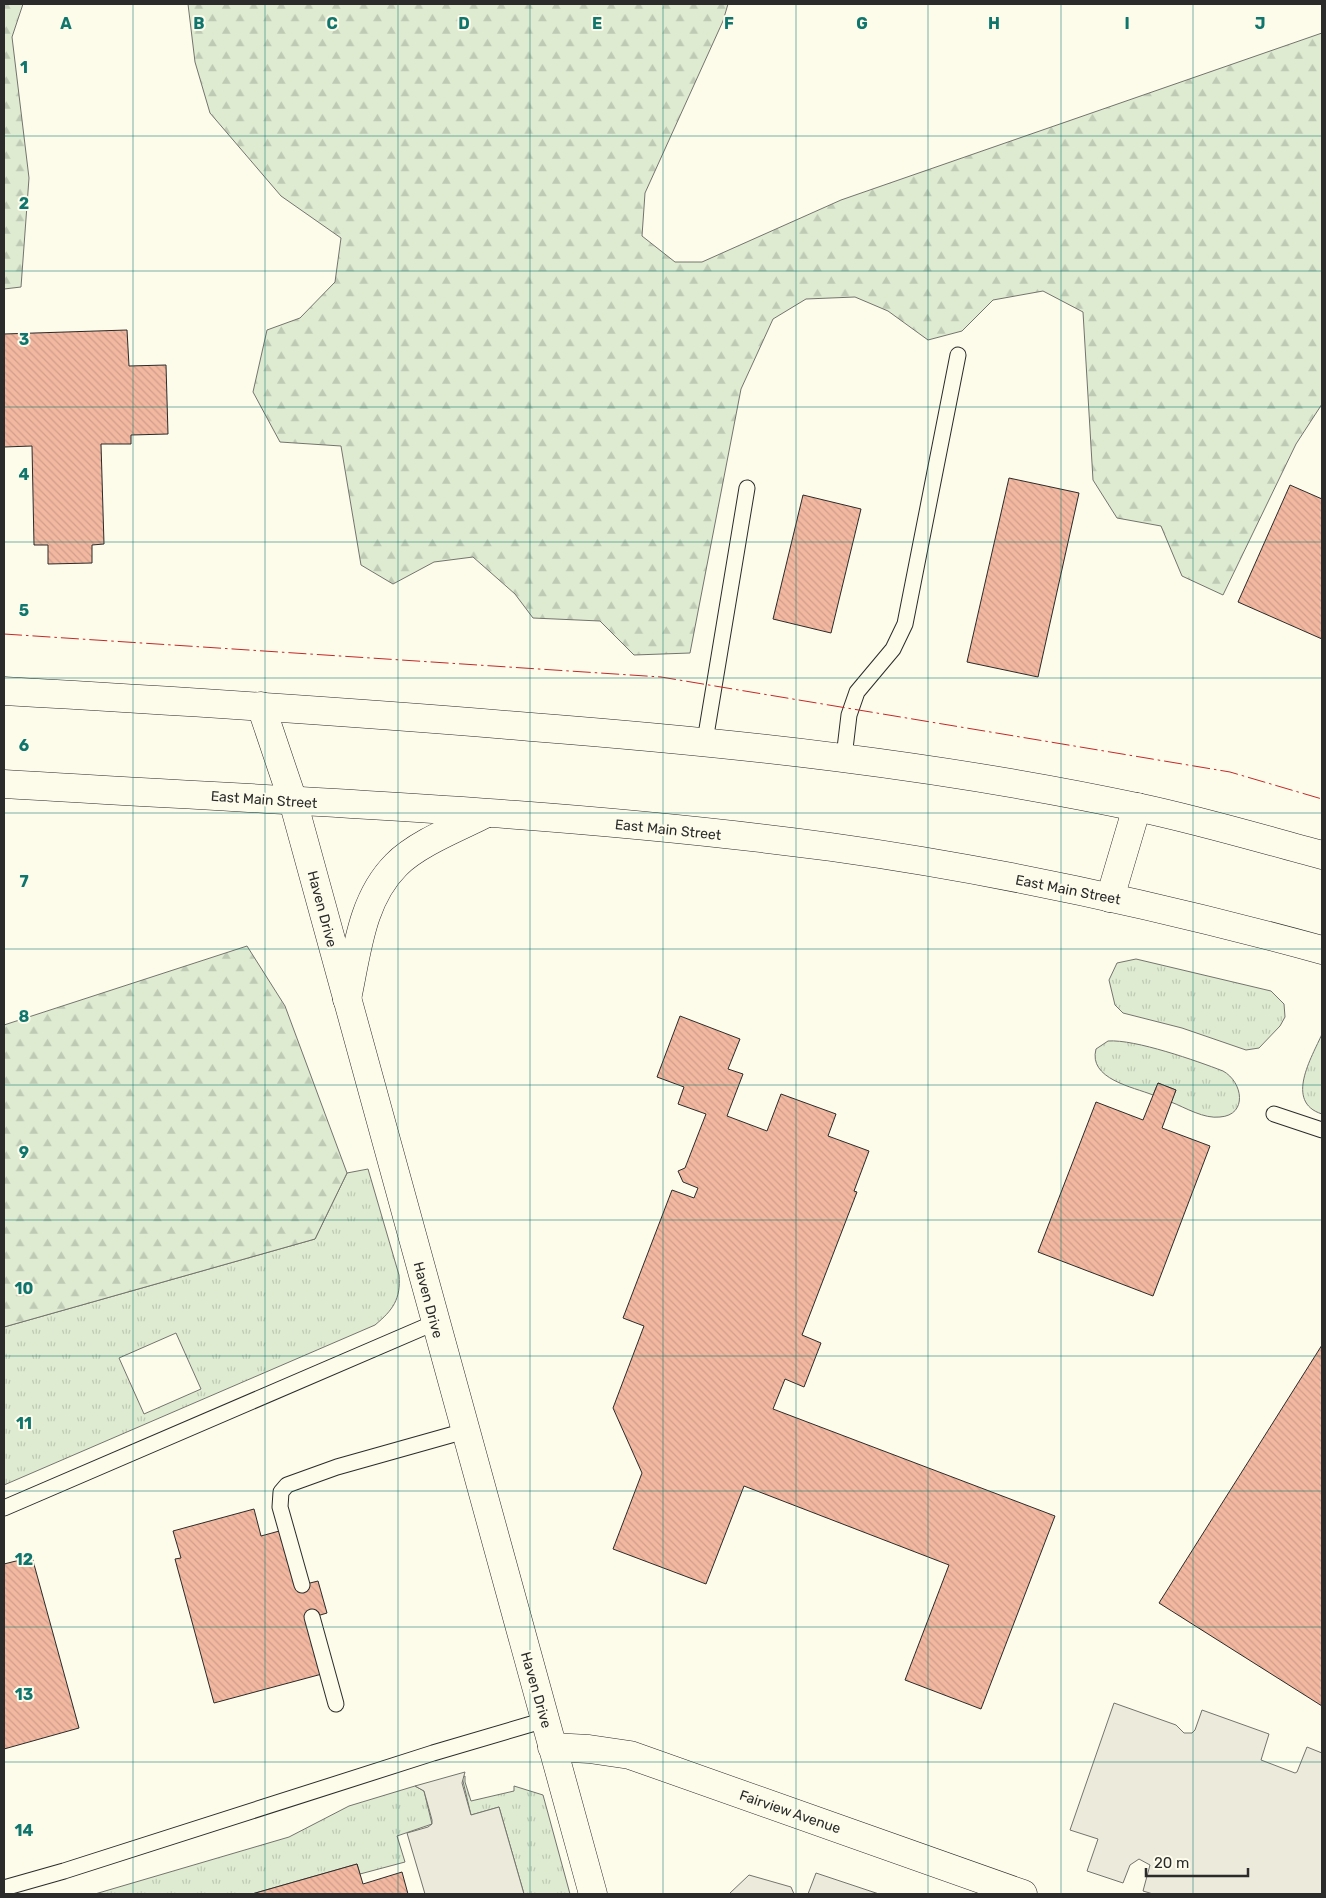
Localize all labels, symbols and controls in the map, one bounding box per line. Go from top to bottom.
text: A [60,14,72,33]
text: B [193,14,205,33]
text: C [326,14,338,33]
text: D [458,14,470,33]
text: E [592,14,602,33]
text: F [724,14,734,33]
text: G [856,14,868,33]
text: H [988,14,1000,33]
text: I [1124,14,1130,33]
text: J [1255,14,1265,33]
text: 1 [20,58,28,77]
text: 2 [19,194,29,213]
text: 3 [19,330,29,349]
text: 4 [19,465,30,484]
text: 5 [19,601,29,620]
text: 6 [19,736,29,755]
street label: East Main Street [210,788,318,812]
street label: East Main Street [614,816,723,844]
street label: Haven Drive [304,869,340,949]
street label: East Main Street [1014,871,1123,909]
text: 7 [19,872,29,891]
text: 8 [19,1007,30,1026]
text: 9 [19,1143,29,1162]
street label: Haven Drive [410,1260,446,1340]
text: 10 [15,1279,34,1298]
text: 11 [16,1414,32,1433]
text: 12 [15,1550,33,1569]
street label: Haven Drive [517,1650,555,1730]
text: 13 [15,1685,33,1704]
street label: Fairview Avenue [737,1787,843,1837]
text: 14 [15,1821,34,1840]
scale bar [1146,1846,1248,1878]
text: 20 m [1154,1854,1189,1872]

